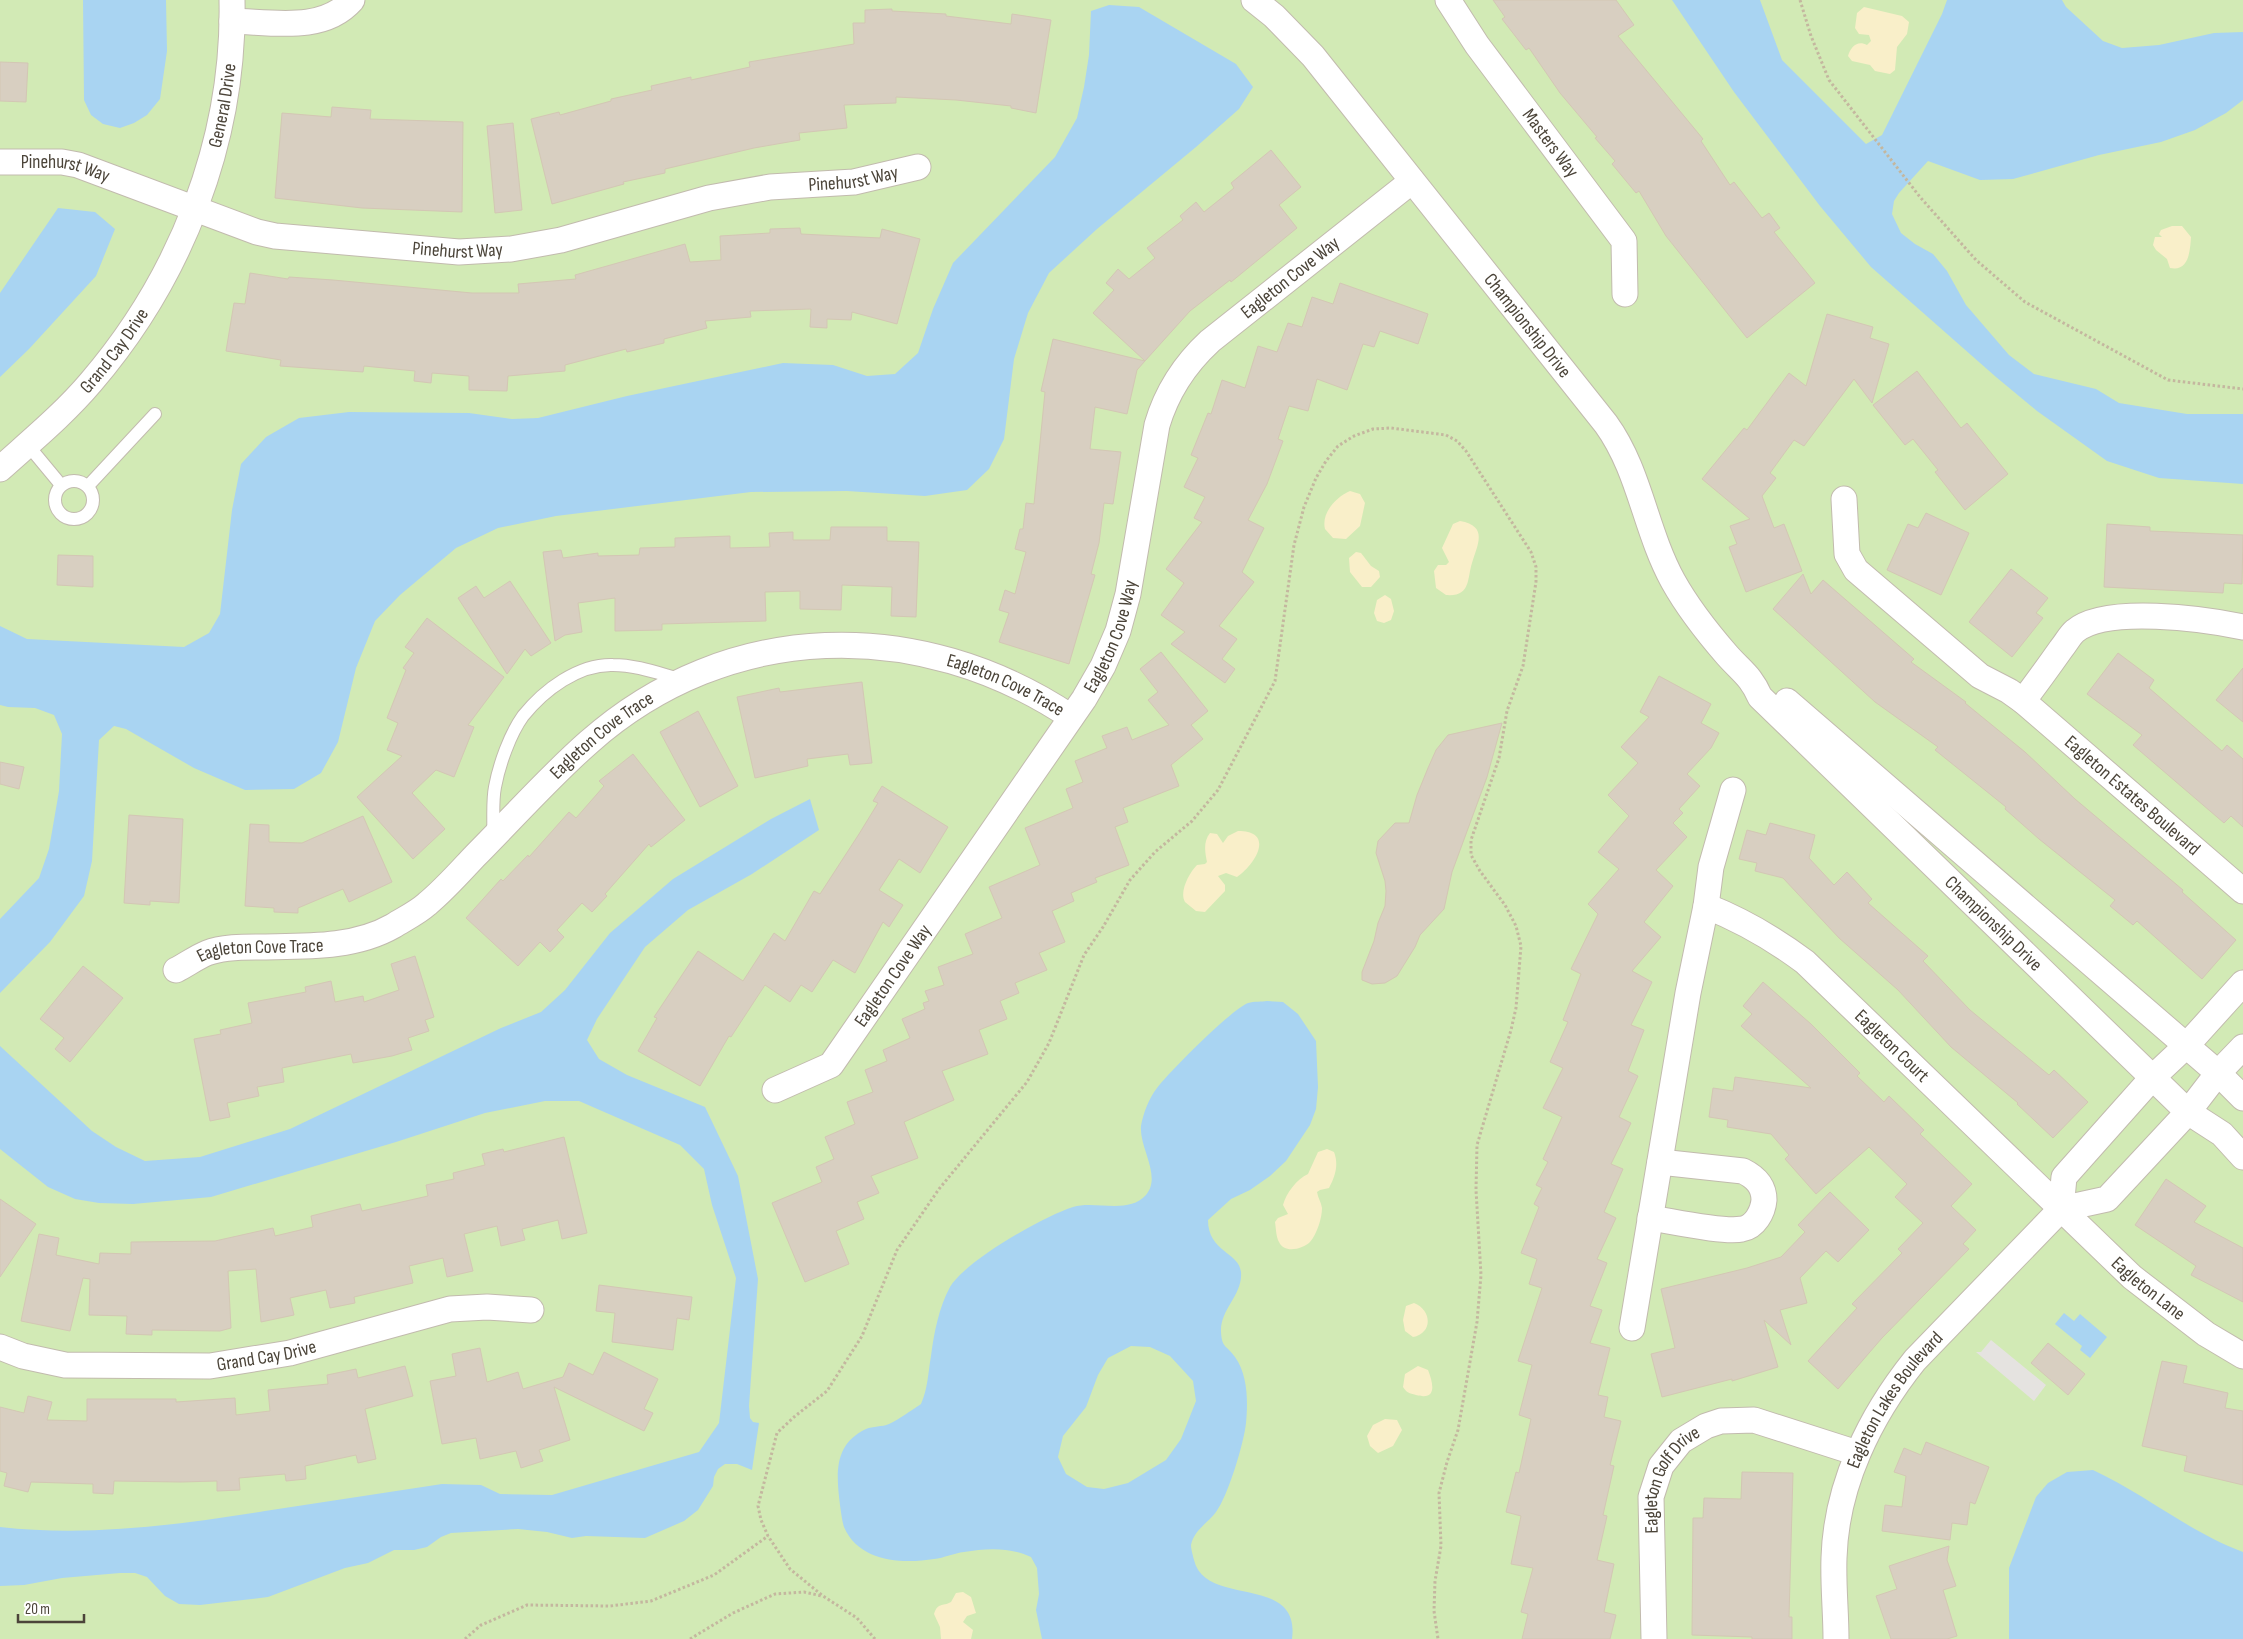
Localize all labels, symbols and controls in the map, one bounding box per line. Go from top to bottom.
street label: General Drive [203,62,241,150]
street label: Masters Way [1517,104,1584,182]
street label: Pinehurst Way [21,151,114,188]
street label: Pinehurst Way [808,160,901,196]
street label: Eagleton Cove Way [1236,231,1345,324]
street label: Pinehurst Way [411,236,504,264]
street label: Championship Drive [1479,269,1576,382]
street label: Grand Cay Drive [75,304,154,398]
street label: Eagleton Cove Way [1079,578,1142,697]
street label: Eagleton Cove Trace [944,649,1069,721]
street label: Eagleton Cove Trace [545,687,658,784]
street label: Eagleton Estates Boulevard [2060,731,2205,860]
street label: Championship Drive [1940,871,2047,976]
street label: Eagleton Cove Way [849,919,937,1031]
street label: Eagleton Cove Trace [193,934,324,967]
street label: Eagleton Court [1850,1005,1934,1087]
street label: Eagleton Lane [2106,1252,2190,1325]
street label: Eagleton Lakes Boulevard [1842,1327,1948,1471]
street label: Grand Cay Drive [215,1335,319,1376]
street label: Eagleton Golf Drive [1639,1421,1704,1534]
scale bar [18,1592,84,1624]
text: 20 m [25,1600,50,1619]

